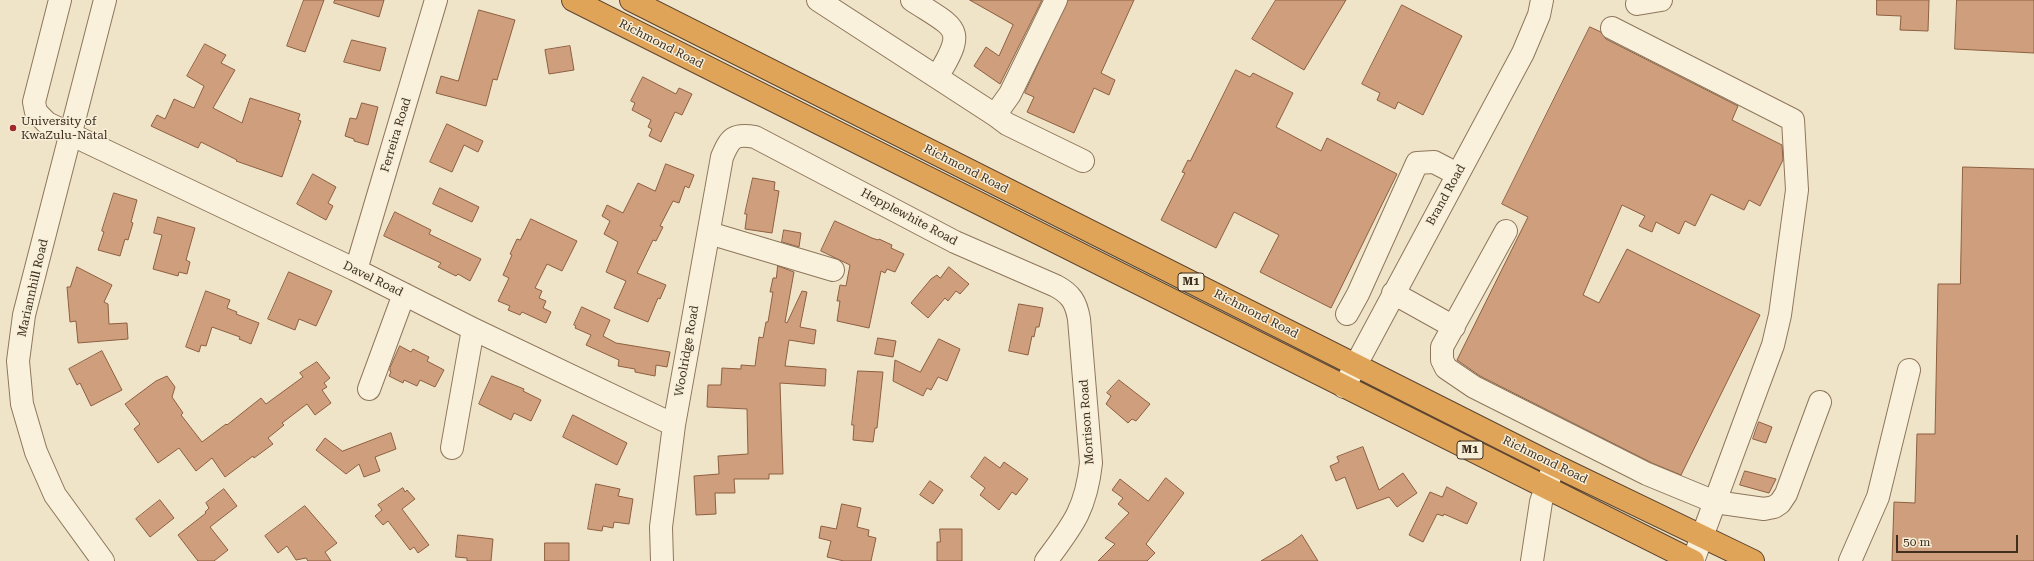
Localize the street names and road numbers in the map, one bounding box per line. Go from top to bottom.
street label: Richmond Road [616,16,706,72]
street label: Ferreira Road [378,96,414,174]
street label: Richmond Road [921,141,1011,197]
street label: Brand Road [1423,162,1469,228]
street label: Hepplewhite Road [858,185,960,249]
street label: Mariannhill Road [15,238,51,338]
street label: Davel Road [341,258,405,300]
road number: M1 [1178,273,1204,291]
street label: Richmond Road [1211,286,1301,342]
street label: Woolridge Road [672,304,702,398]
street label: Morrison Road [1077,379,1097,465]
street label: Richmond Road [1500,433,1590,487]
road number: M1 [1457,441,1483,459]

